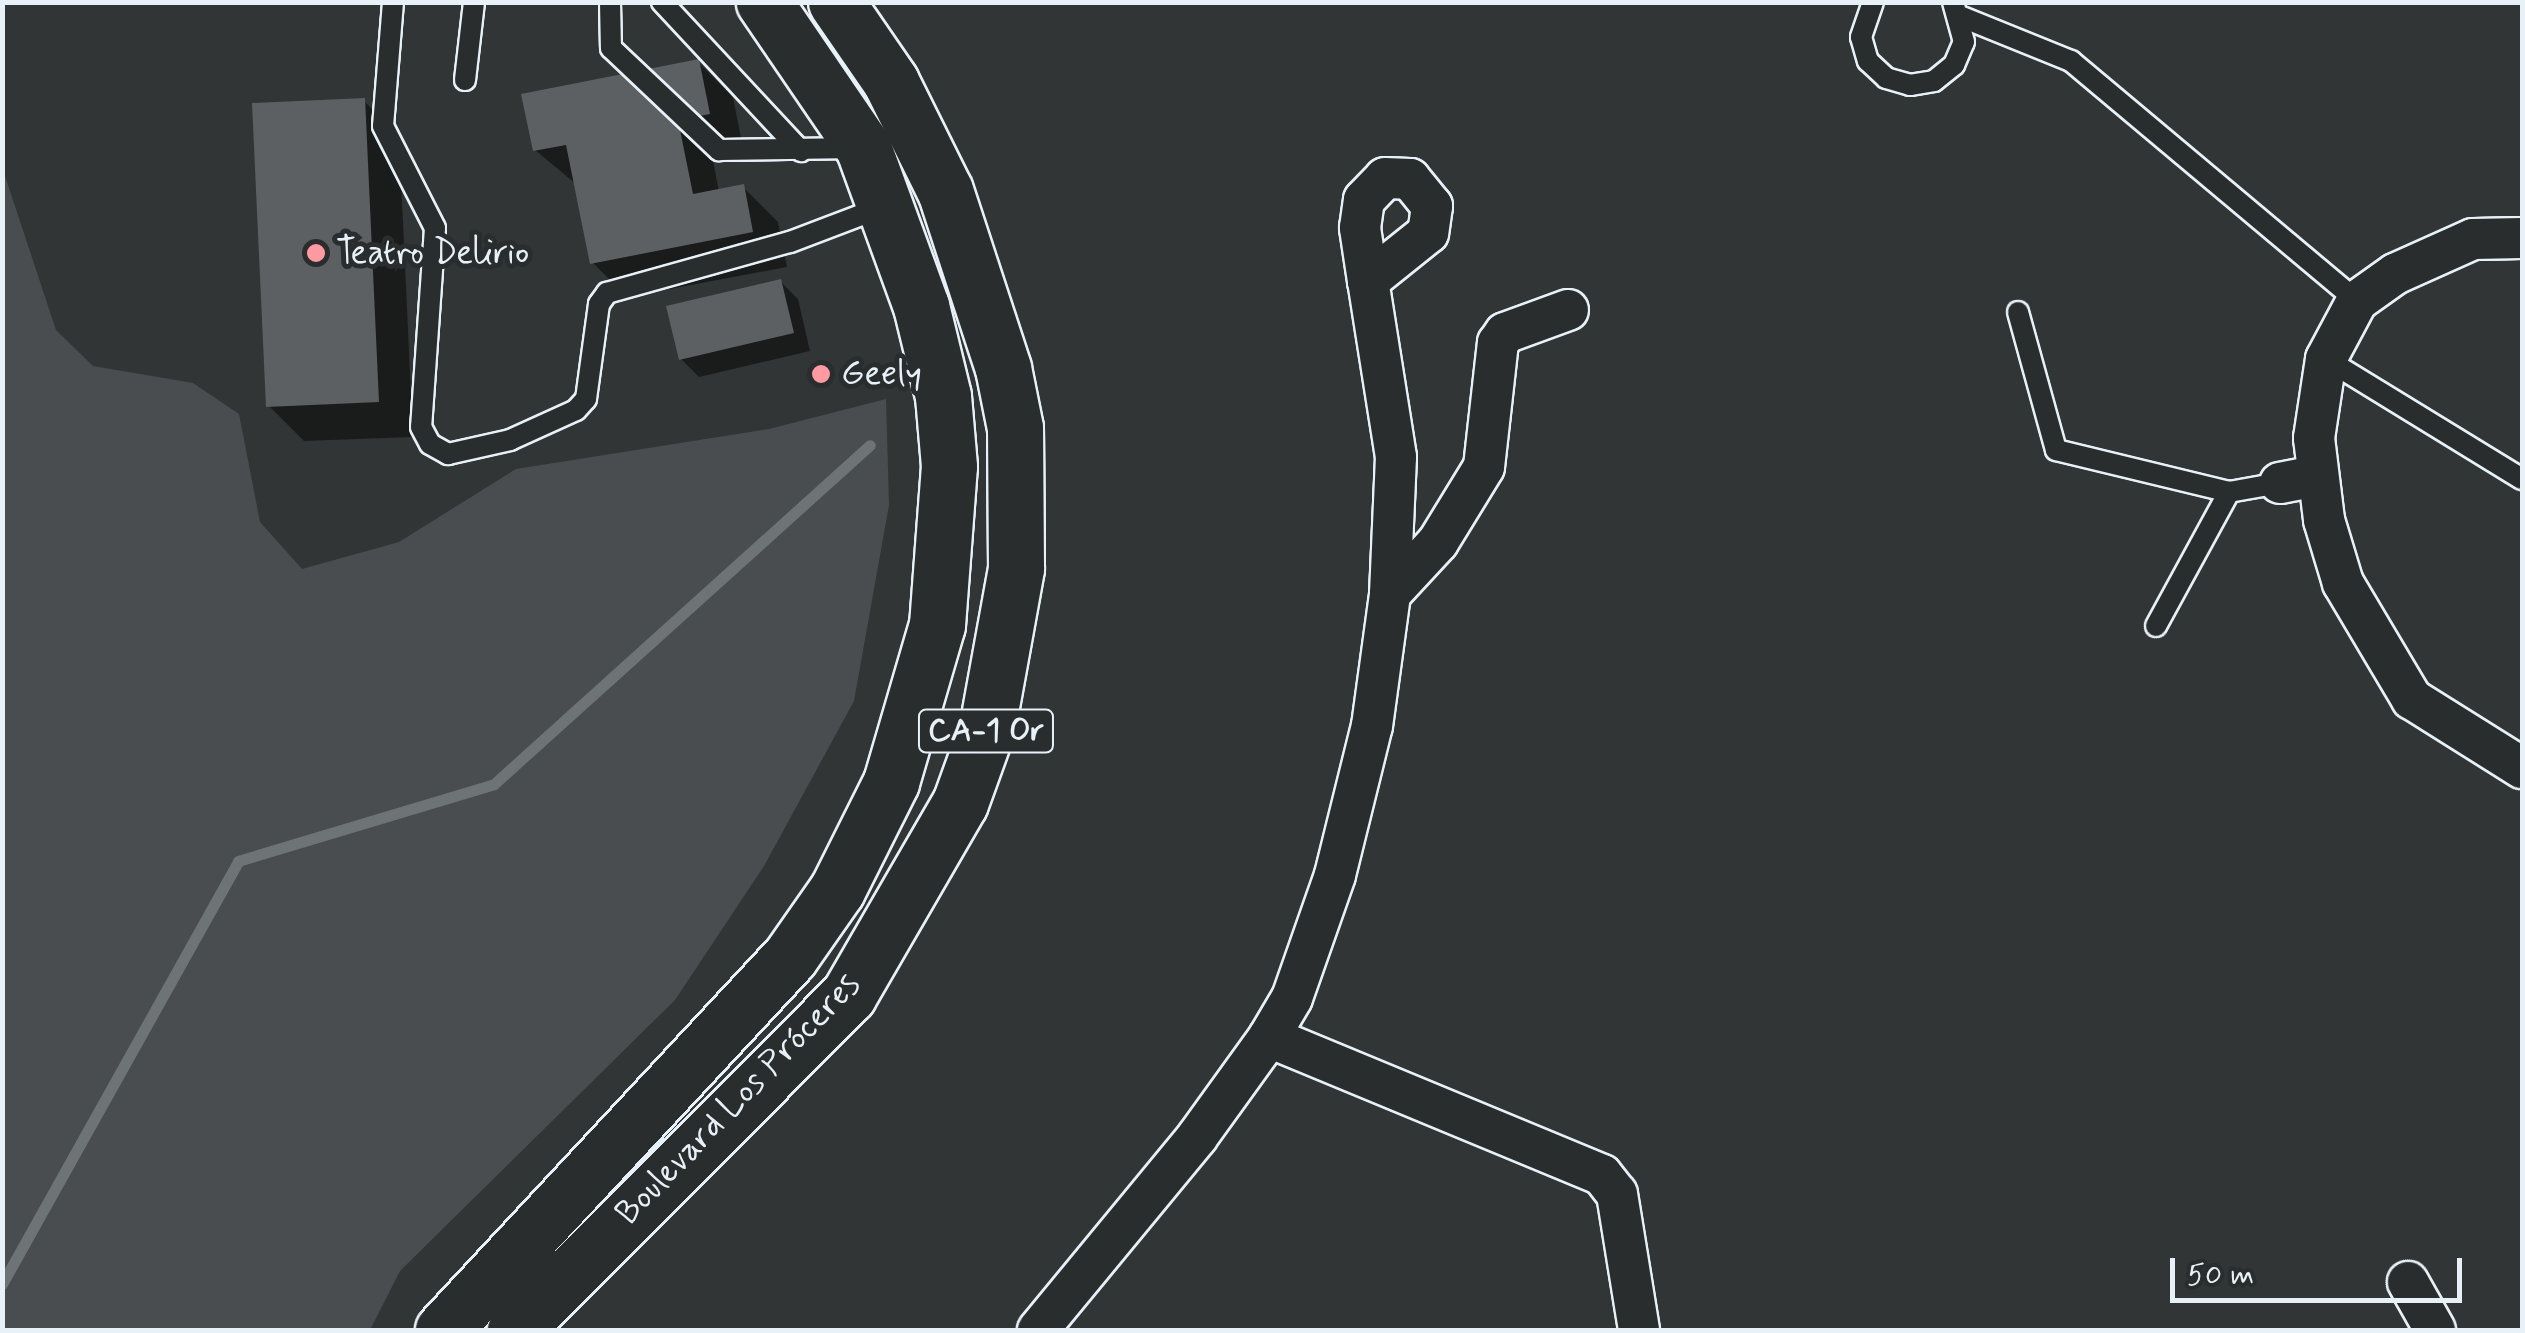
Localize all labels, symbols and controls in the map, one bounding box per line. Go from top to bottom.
place label: Teatro Delirio [336,232,529,274]
marker: Teatro Delirio [305,242,327,264]
place label: Geely [841,353,922,395]
marker: Geely [810,363,832,385]
road number: CA-1 Or [916,704,1056,758]
street label: Boulevard Los Próceres [606,964,870,1234]
scale bar [2175,1238,2468,1300]
text: 50 m [2187,1256,2254,1295]

